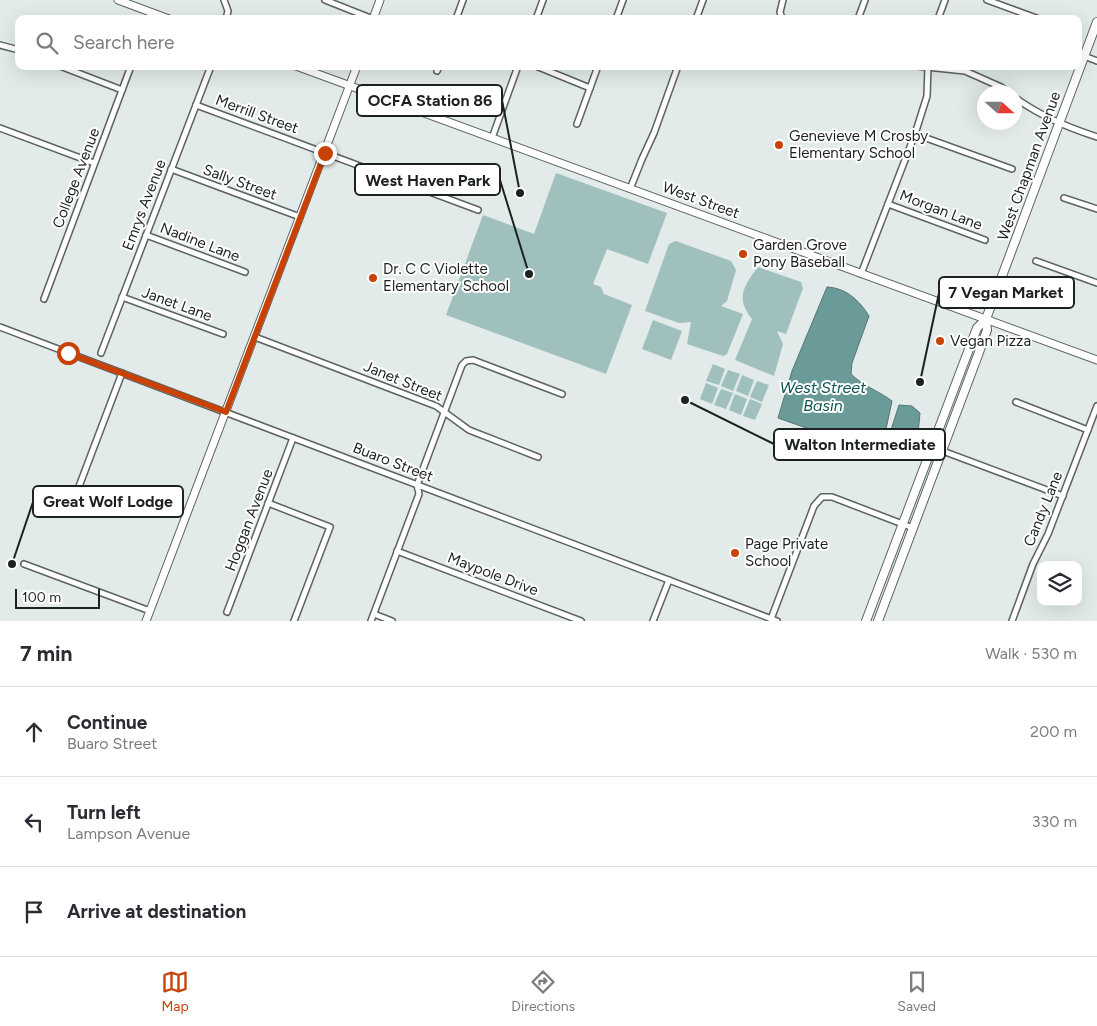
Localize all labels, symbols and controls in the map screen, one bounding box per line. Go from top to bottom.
search box [15,15,1082,70]
icon: search [33,29,61,57]
text: Search here [73,31,175,54]
callout: OCFA Station 86 [357,85,502,116]
north arrow [977,85,1022,130]
street label: West Chapman Avenue [994,89,1064,243]
street label: Merrill Street [213,91,301,137]
text: OCFA Station 86 [368,91,492,110]
street label: College Avenue [49,125,103,231]
place label: Genevieve M Crosby Elementary School [789,127,928,162]
marker: Genevieve M Crosby Elementary School [773,139,785,151]
route end [314,142,337,165]
street label: Emrys Avenue [118,157,170,253]
street label: Sally Street [201,160,280,204]
callout: West Haven Park [355,164,500,195]
text: West Haven Park [365,171,491,190]
street label: West Street [660,178,742,222]
street label: Morgan Lane [897,186,985,234]
street label: Nadine Lane [158,219,242,265]
place label: Garden Grove Pony Baseball [753,236,847,271]
marker: Garden Grove Pony Baseball [737,248,749,260]
place label: Dr. C C Violette Elementary School [383,260,509,295]
marker: Dr. C C Violette Elementary School [367,272,379,284]
callout: 7 Vegan Market [939,277,1074,308]
street label: Janet Lane [139,283,215,325]
text: 7 Vegan Market [948,283,1064,302]
place label: Vegan Pizza [950,332,1031,350]
marker: Vegan Pizza [934,335,946,347]
route start [57,342,80,365]
street label: Janet Street [361,357,445,405]
water label: West Street Basin [780,378,867,415]
callout: Walton Intermediate [774,429,945,460]
text: Walton Intermediate [784,435,936,454]
street label: Buaro Street [350,438,436,486]
street label: Hoggan Avenue [221,466,277,574]
street label: Candy Lane [1020,469,1066,549]
callout: Great Wolf Lodge [33,486,183,517]
text: Great Wolf Lodge [43,492,173,511]
place label: Page Private School [745,535,828,570]
marker: Page Private School [729,547,741,559]
street label: Maypole Drive [445,548,541,600]
map controls [1037,561,1082,606]
button: layers [1037,561,1082,606]
scale bar [15,586,100,609]
text: 100 m [22,589,61,606]
text: 7 min [20,641,72,666]
text: Walk · 530 m [985,644,1077,663]
text: Continue [67,711,147,734]
icon: ahead [20,718,48,746]
text: 200 m [1030,722,1077,741]
text: Buaro Street [67,734,157,753]
text: Turn left [67,801,141,824]
icon: left [20,808,48,836]
text: 330 m [1032,812,1077,831]
text: Lampson Avenue [67,824,190,843]
icon: arrive [20,898,48,926]
text: Arrive at destination [67,900,246,923]
tab: Map [161,968,189,1015]
tab: Directions [511,968,575,1015]
tab: Saved [897,968,936,1015]

